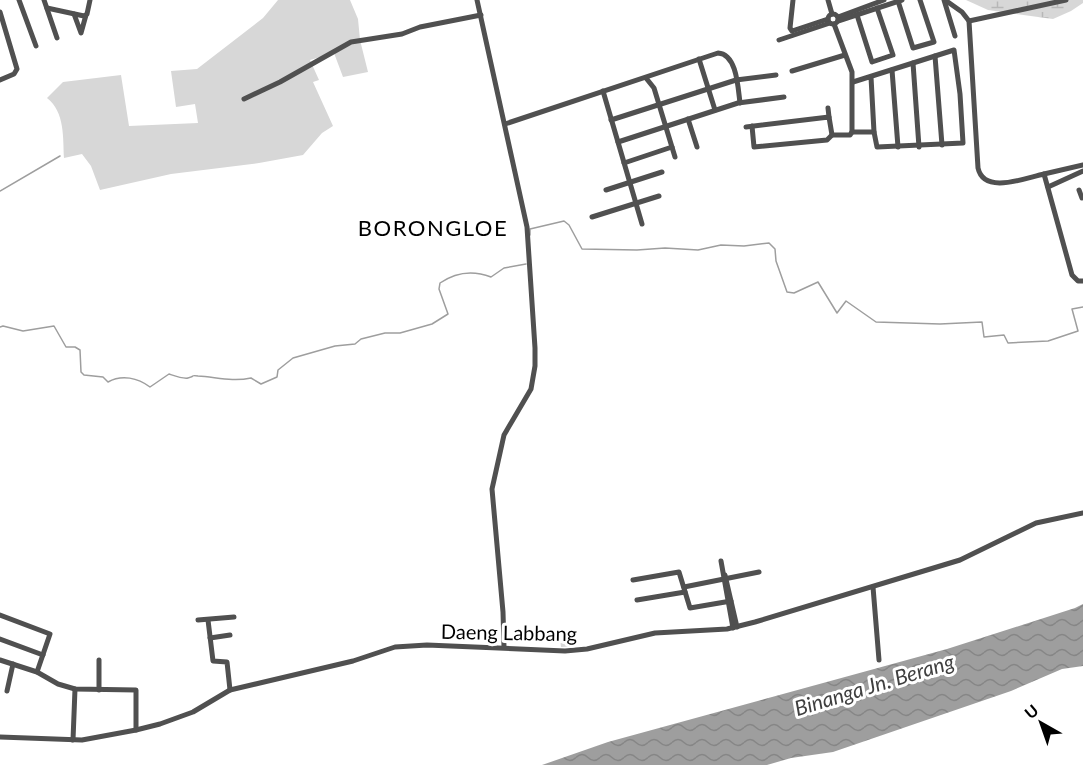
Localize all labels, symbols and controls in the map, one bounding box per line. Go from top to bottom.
district label: BORONGLOE [358,214,508,241]
street label: Daeng Labbang [441,619,577,645]
water label: Binanga Jn. Berang [791,648,958,720]
north arrow [1011,693,1071,753]
text: U [1020,700,1042,722]

